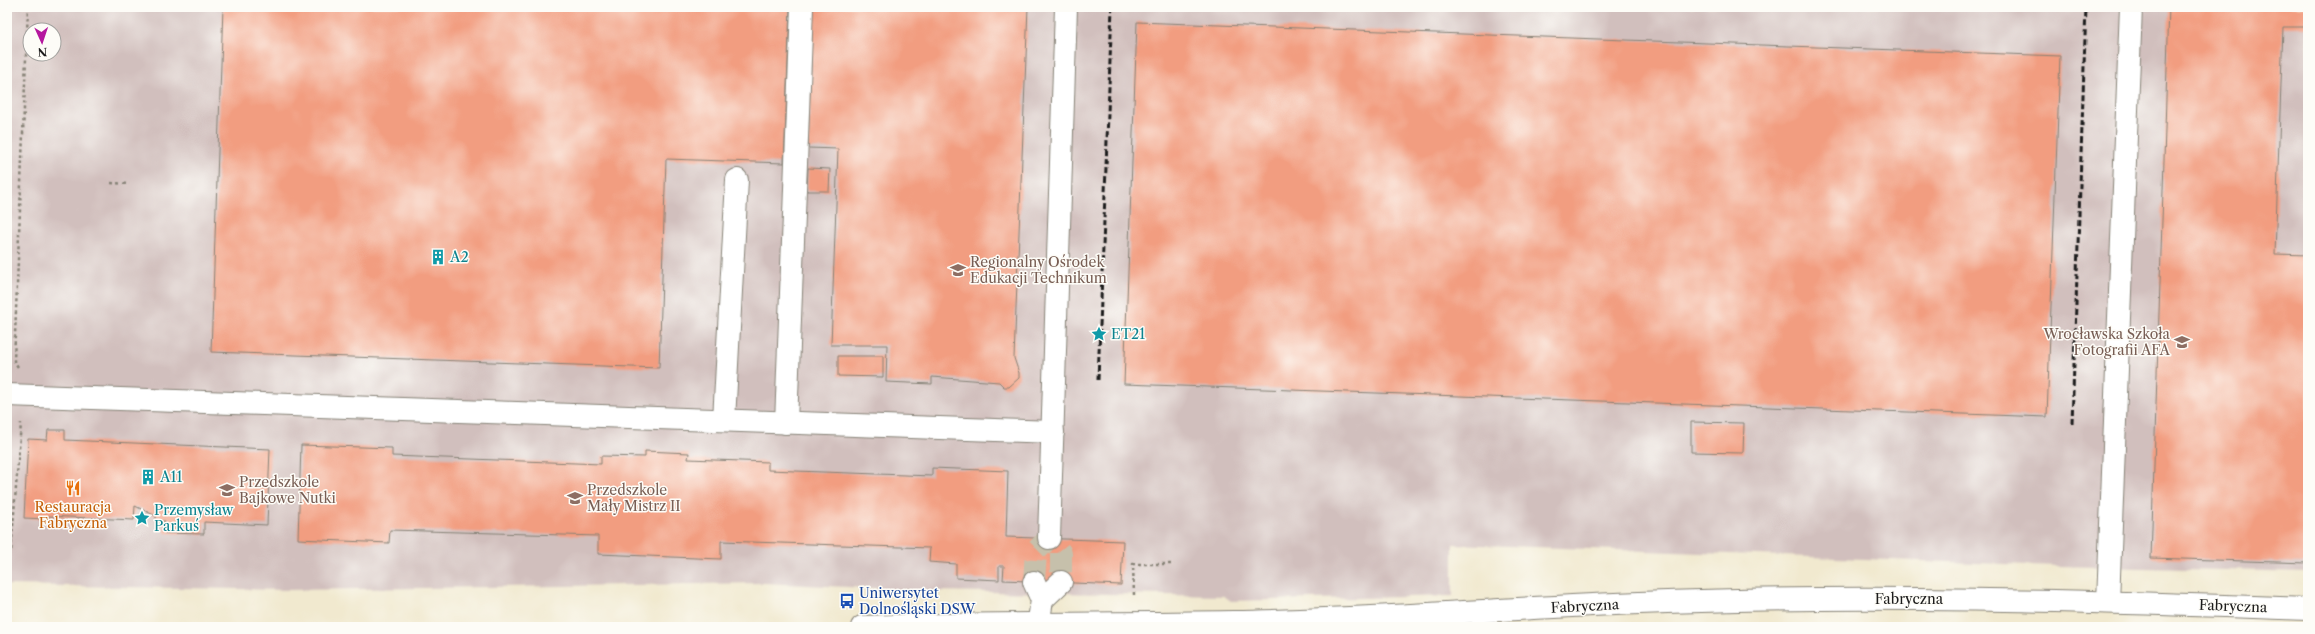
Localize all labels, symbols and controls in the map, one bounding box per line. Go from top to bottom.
north arrow [22,22,62,62]
text: N [37,45,48,59]
building icon: A2 [429,248,447,266]
place label: A2 [449,248,469,266]
place label: Regionalny Ośrodek Edukacji Technikum [970,253,1107,287]
school or university icon: Regionalny Ośrodek Edukacji Technikum [949,261,967,279]
place icon: ET21 [1090,325,1108,343]
place label: ET21 [1111,325,1145,343]
place label: Wrocławska Szkoła Fotografii AFA [2042,325,2171,359]
school or university icon: Wrocławska Szkoła Fotografii AFA [2173,333,2191,351]
building icon: A11 [139,468,157,486]
place label: A11 [159,468,182,486]
place label: Przedszkole Bajkowe Nutki [239,473,336,507]
restaurant icon: Restauracja Fabryczna [64,479,82,497]
school or university icon: Przedszkole Bajkowe Nutki [218,481,236,499]
place label: Przedszkole Mały Mistrz II [587,481,681,515]
school or university icon: Przedszkole Mały Mistrz II [566,489,584,507]
place label: Restauracja Fabryczna [35,498,112,532]
place label: Przemysław Parkuś [154,501,234,535]
place icon: Przemysław Parkuś [133,509,151,527]
place label: Uniwersytet Dolnośląski DSW [859,584,976,618]
street label: Fabryczna [1875,590,1944,608]
bus stop icon: Uniwersytet Dolnośląski DSW [838,592,856,610]
street label: Fabryczna [1550,595,1620,617]
street label: Fabryczna [2198,596,2268,616]

